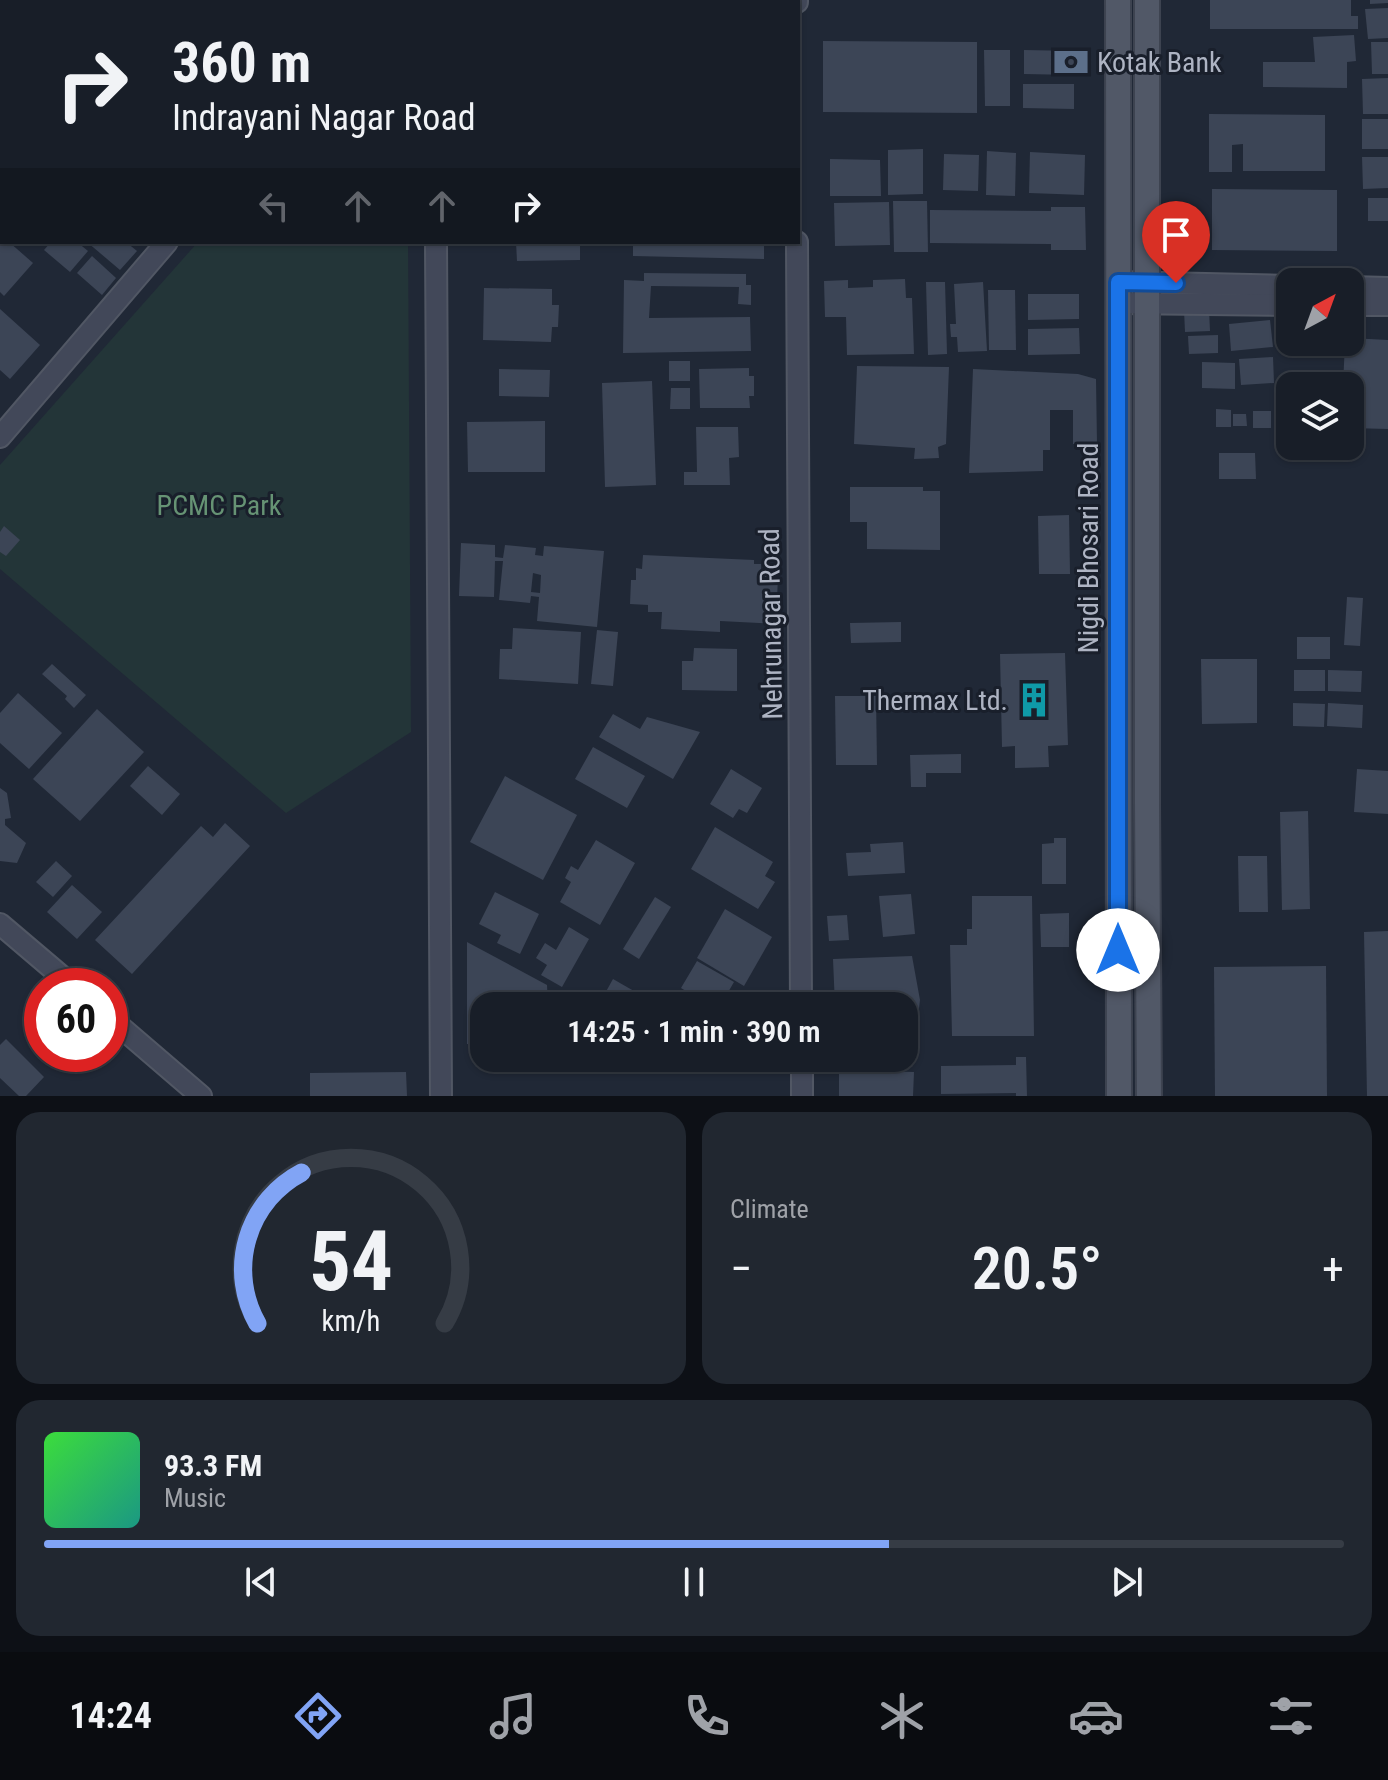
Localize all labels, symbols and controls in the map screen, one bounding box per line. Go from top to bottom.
text: 360 m [172,30,311,96]
icon: right [40,32,144,136]
bank icon: Kotak Bank [1052,43,1090,81]
place label: Kotak Bank [1097,46,1222,79]
text: Indrayani Nagar Road [172,97,476,139]
icon: left [252,184,296,228]
icon: ahead [336,184,380,228]
icon: ahead [420,184,464,228]
icon: right [504,184,548,228]
pin [1142,201,1210,283]
icon: arrive [1154,213,1198,257]
north arrow [1276,268,1364,356]
map controls [1276,268,1364,460]
button: layers [1276,372,1364,460]
street label: Nigdi Bhosari Road [1072,443,1105,653]
park label: PCMC Park [157,489,282,522]
street label: Nehrunagar Road [753,528,789,720]
building icon: Thermax Ltd. [1015,681,1053,719]
place label: Thermax Ltd. [862,684,1008,717]
position arrow [1076,908,1160,992]
speed limit sign: 60 [24,968,128,1072]
text: 14:25 · 1 min · 390 m [567,1014,821,1049]
text: Climate [730,1194,809,1224]
text: 54 [309,1213,393,1310]
text: 20.5° [972,1233,1102,1304]
text: − [730,1243,752,1295]
text: + [1322,1243,1344,1295]
text: km/h [322,1304,380,1338]
text: 93.3 FM [164,1448,262,1483]
text: Music [164,1483,226,1513]
icon: previous [239,1560,283,1604]
icon: pause [672,1560,716,1604]
icon: next [1105,1560,1149,1604]
icon: directions [290,1688,346,1744]
icon: music [485,1688,541,1744]
icon: phone [679,1688,735,1744]
icon: climate [874,1688,930,1744]
icon: car [1068,1688,1124,1744]
icon: filters [1263,1688,1319,1744]
text: 14:24 [69,1695,152,1737]

